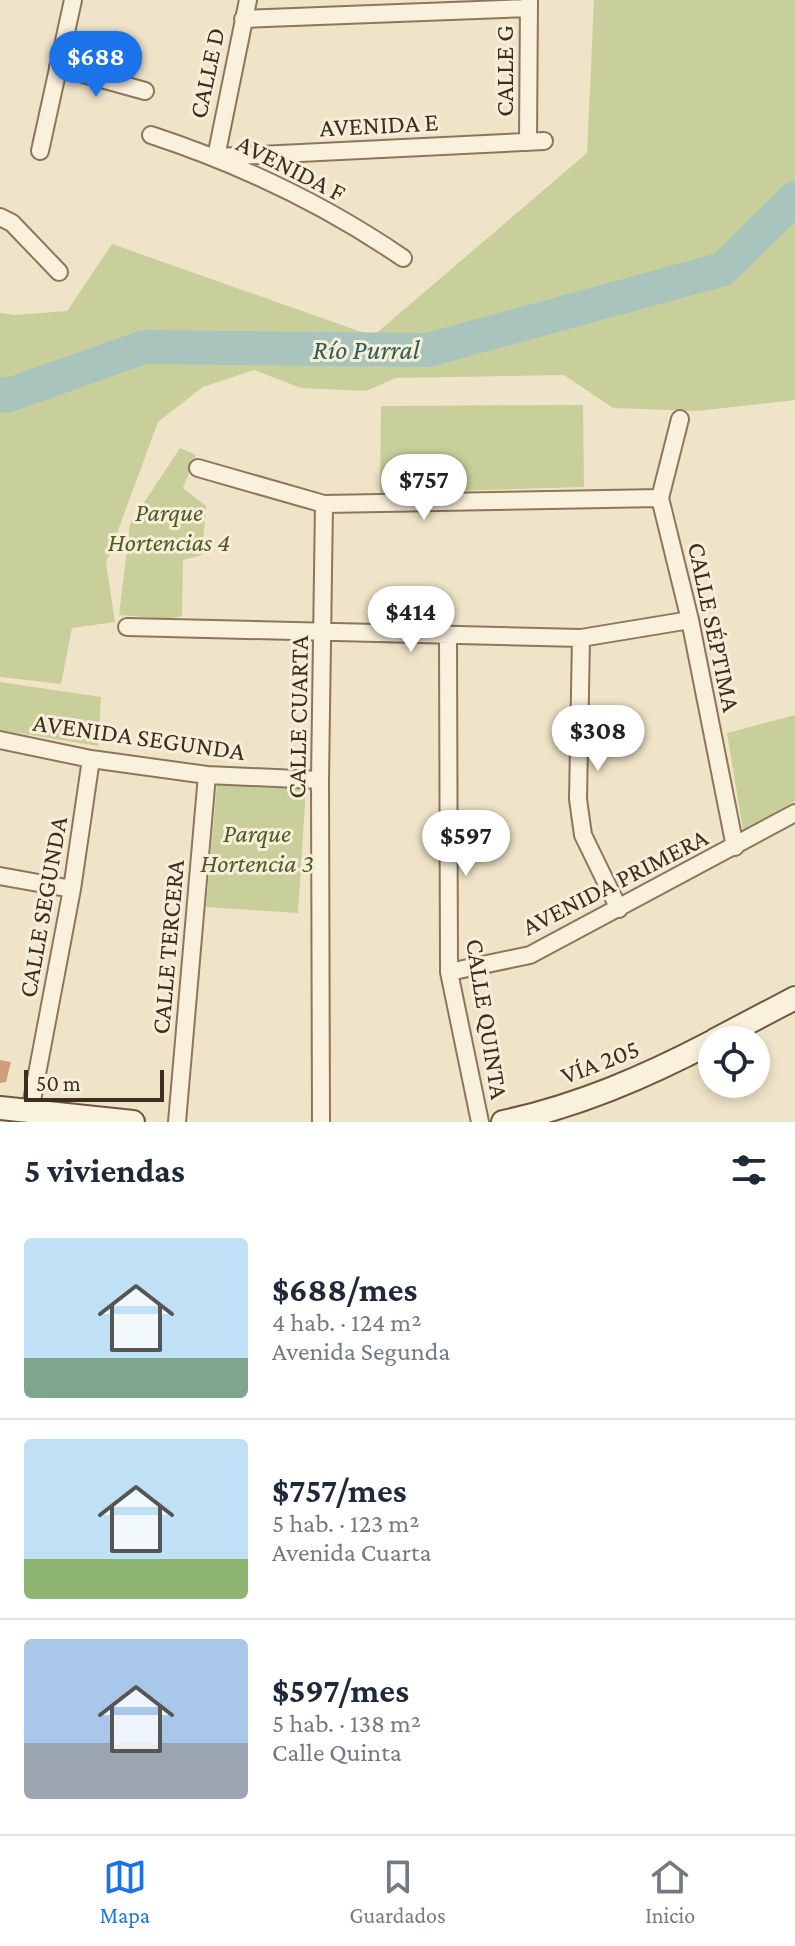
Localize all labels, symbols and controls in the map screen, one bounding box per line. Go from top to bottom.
street label: CALLE D [183,25,231,121]
street label: CALLE G [490,25,519,117]
pin: $688 [49,31,143,99]
text: $688 [67,42,125,71]
street label: AVENIDA E [319,107,439,143]
street label: AVENIDA F [232,128,350,208]
water label: Río Purral [312,334,421,365]
pin: $757 [377,454,471,522]
text: $757 [399,465,449,494]
park label: Parque Hortencias 4 [108,498,230,557]
street label: CALLE SÉPTIMA [682,540,746,715]
pin: $414 [364,586,458,654]
text: $414 [386,597,436,626]
street label: CALLE CUARTA [282,635,314,799]
pin: $308 [551,705,645,773]
street label: AVENIDA SEGUNDA [31,708,247,766]
text: $308 [570,716,626,745]
pin: $597 [419,810,513,878]
street label: CALLE SEGUNDA [13,814,73,1000]
park label: Parque Hortencia 3 [200,819,314,878]
text: $597 [440,821,492,850]
street label: AVENIDA PRIMERA [517,823,713,941]
street label: CALLE TERCERA [146,858,190,1035]
street label: CALLE QUINTA [460,937,514,1102]
map controls [698,1026,770,1098]
button: locate [698,1026,770,1098]
street label: VÍA 205 [557,1034,643,1090]
scale bar [24,1066,164,1102]
text: 50 m [36,1071,81,1096]
icon: filters [727,1148,771,1192]
text: 5 viviendas [24,1152,185,1189]
icon: home [88,1270,184,1366]
text: $688/mes [272,1271,417,1308]
text: 4 hab. · 124 m² [272,1308,421,1337]
text: Avenida Segunda [272,1337,450,1366]
icon: home [88,1471,184,1567]
text: $757/mes [272,1472,407,1509]
text: 5 hab. · 123 m² [272,1509,419,1538]
text: Avenida Cuarta [272,1538,432,1567]
icon: home [88,1671,184,1767]
text: $597/mes [272,1672,409,1709]
text: 5 hab. · 138 m² [272,1709,421,1738]
text: Calle Quinta [272,1738,402,1767]
tab: Mapa [100,1855,150,1928]
tab: Guardados [350,1855,446,1928]
tab: Inicio [645,1855,695,1928]

